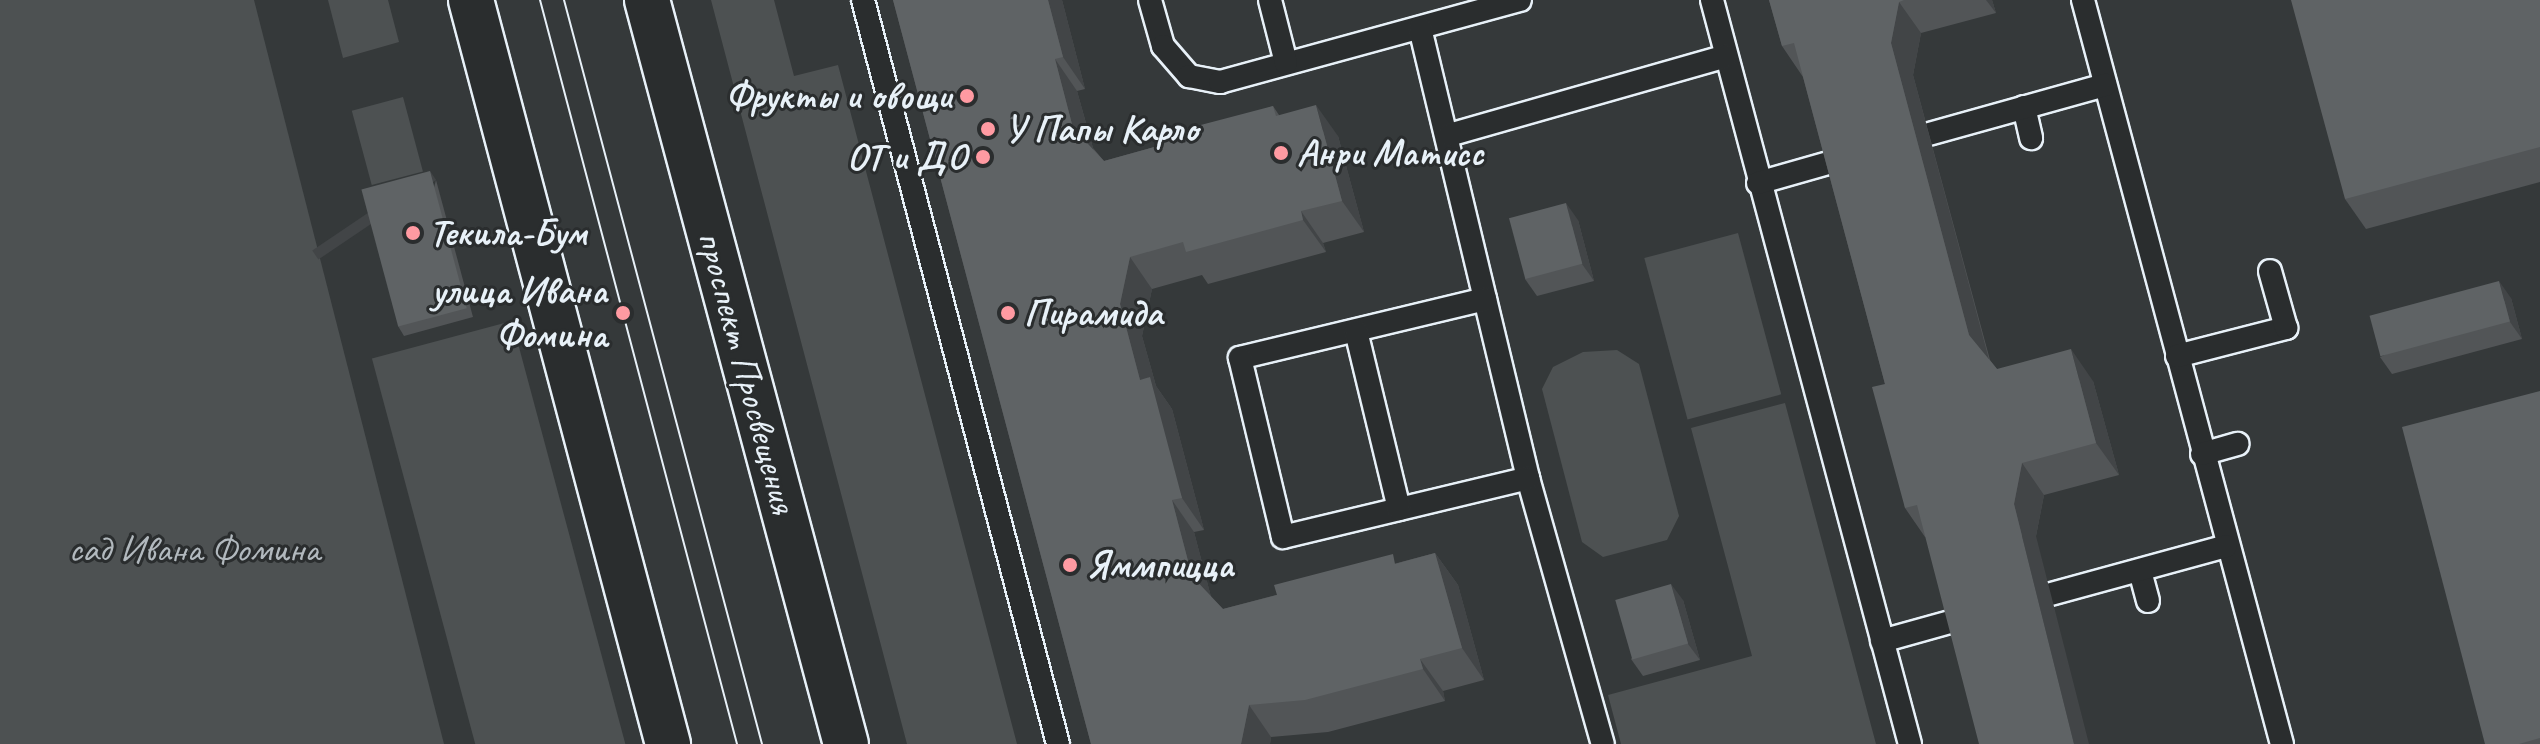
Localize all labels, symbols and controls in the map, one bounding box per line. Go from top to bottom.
place label: Фрукты и овощи [726,73,951,119]
marker: Фрукты и овощи [958,87,976,105]
place label: У Папы Карло [1004,106,1197,152]
marker: У Папы Карло [979,120,997,138]
place label: Анри Матисс [1297,130,1486,176]
place label: ОТ и ДО [851,134,967,180]
marker: Анри Матисс [1272,144,1290,162]
marker: ОТ и ДО [974,148,992,166]
place label: Текила-Бум [429,210,587,256]
marker: Текила-Бум [404,224,422,242]
street label: проспект Просвещения [688,226,806,518]
place label: улица Ивана Фомина [432,268,607,358]
place label: Пирамида [1024,290,1162,336]
marker: улица Ивана Фомина [614,304,632,322]
marker: Пирамида [999,304,1017,322]
park label: сад Ивана Фомина [70,526,318,572]
place label: Яммпицца [1086,542,1233,588]
marker: Яммпицца [1061,556,1079,574]

